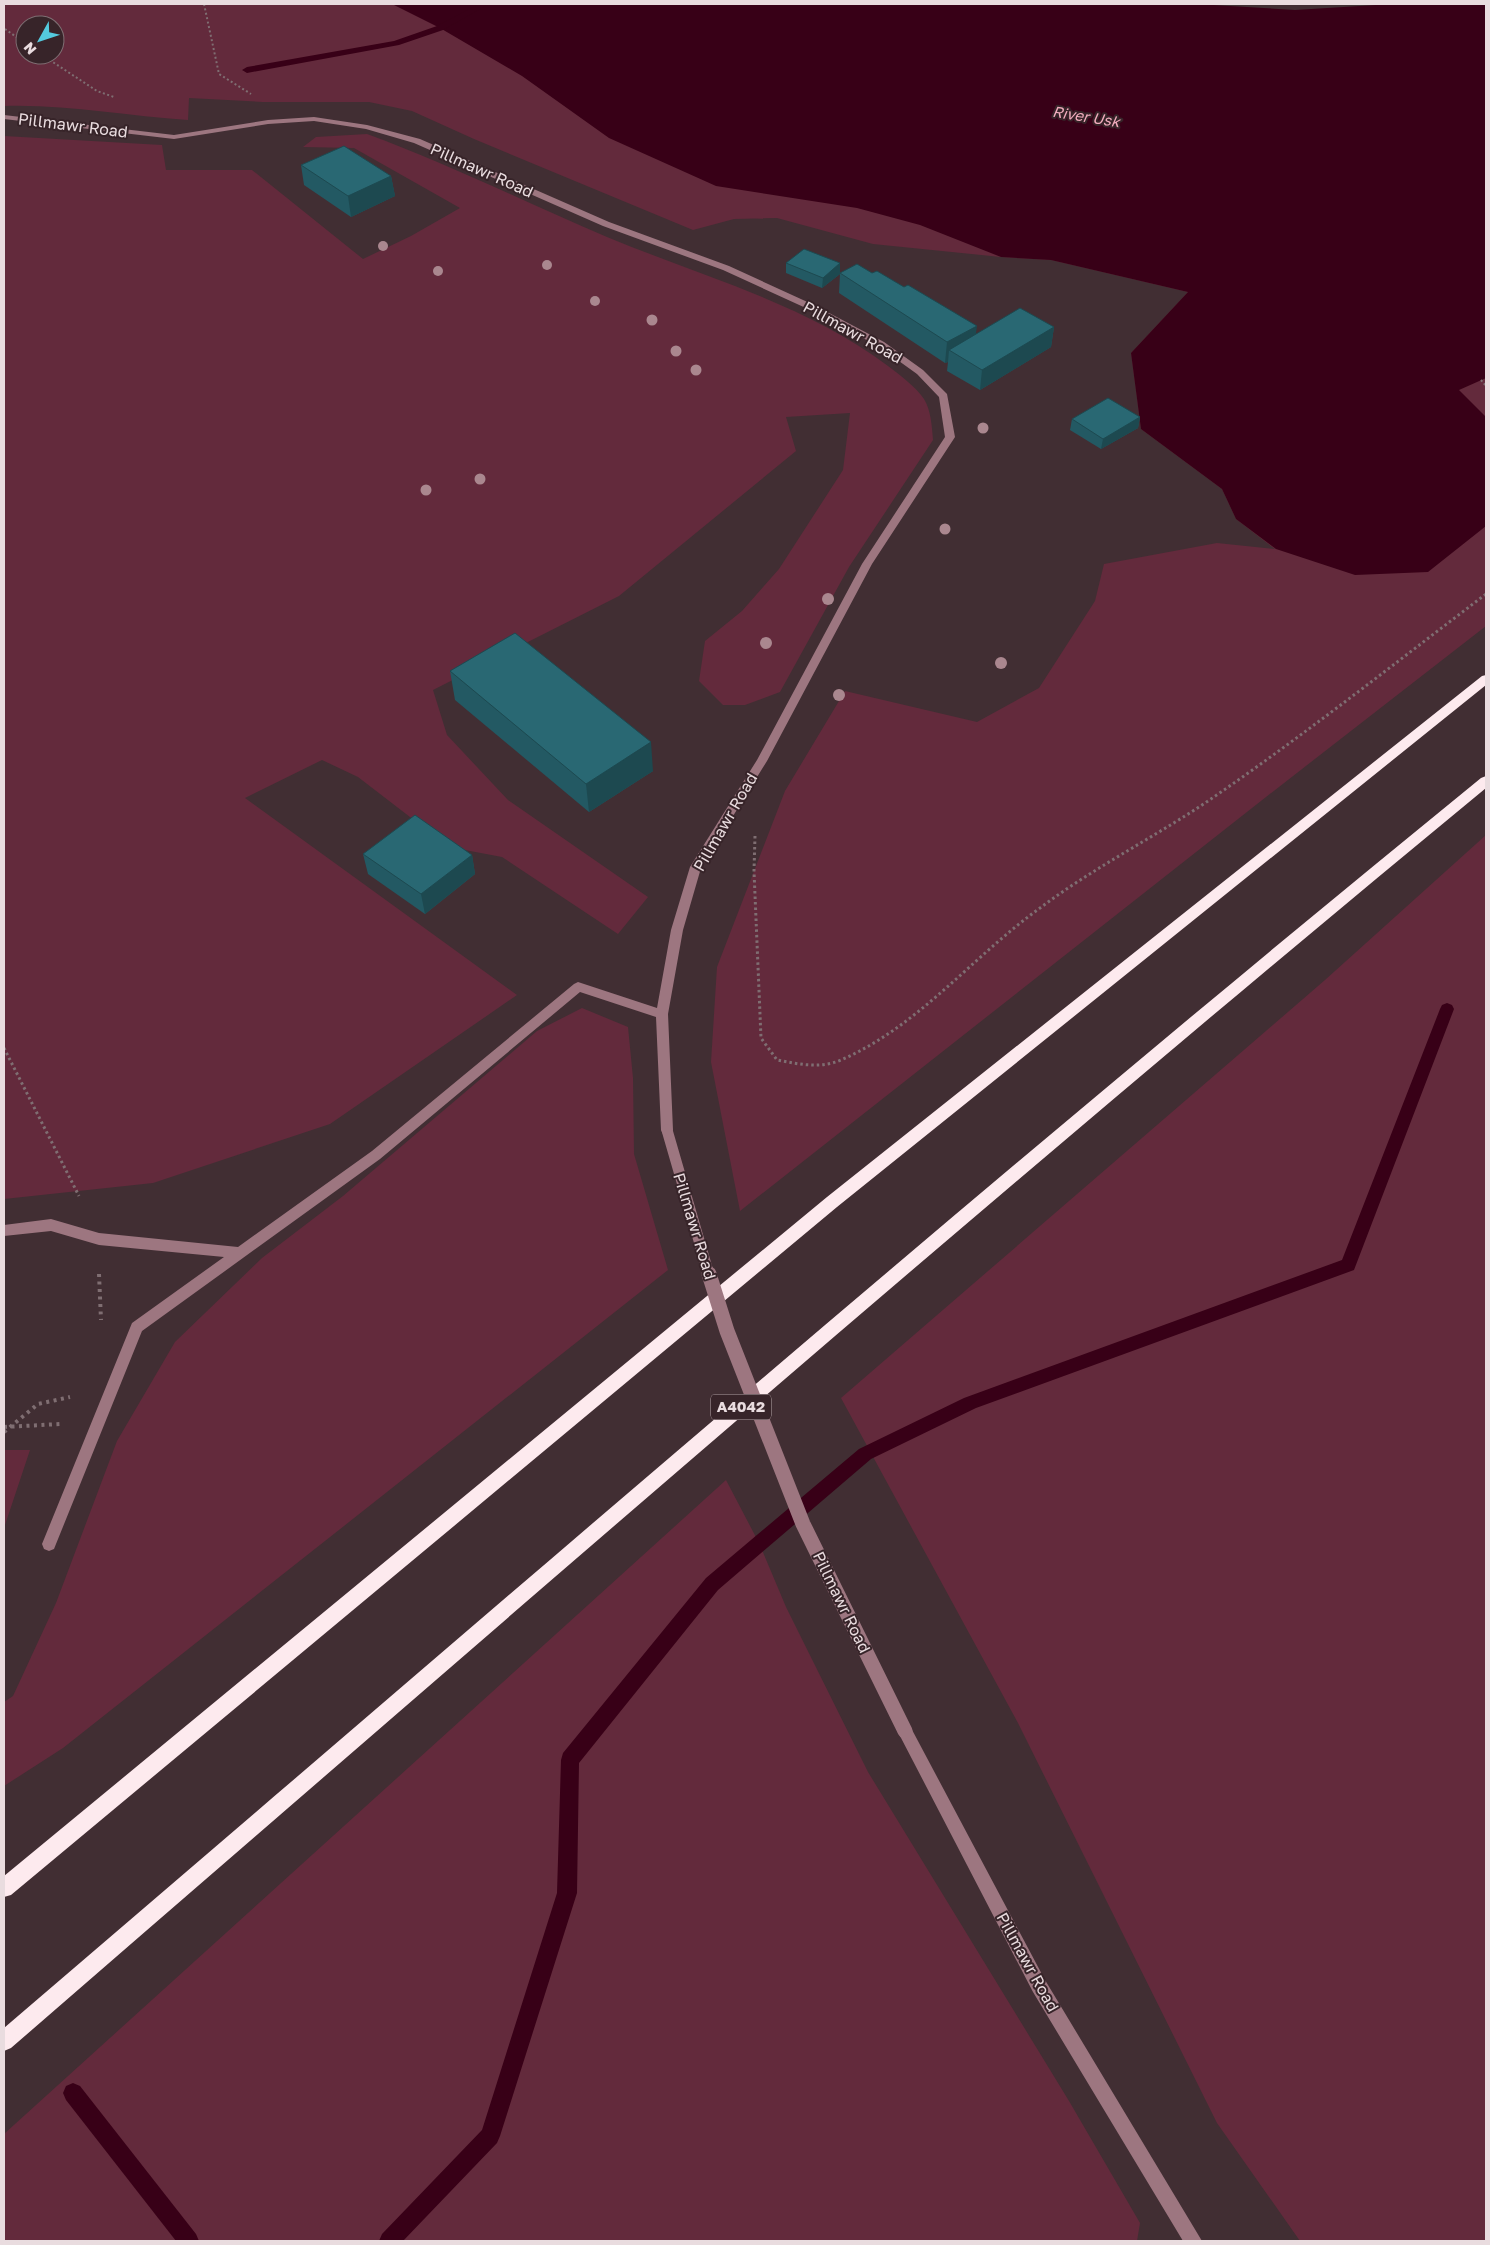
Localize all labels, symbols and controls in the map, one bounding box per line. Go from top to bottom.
north arrow [15,15,65,65]
text: N [20,39,40,58]
water label: River Usk [1051,102,1123,130]
street label: Pillmawr Road [17,108,129,142]
street label: Pillmawr Road [427,138,537,202]
street label: Pillmawr Road [800,296,906,368]
street label: Pillmawr Road [689,769,761,875]
street label: Pillmawr Road [669,1170,721,1282]
road number: A4042 [711,1394,771,1420]
street label: Pillmawr Road [809,1548,875,1656]
street label: Pillmawr Road [992,1909,1064,2015]

